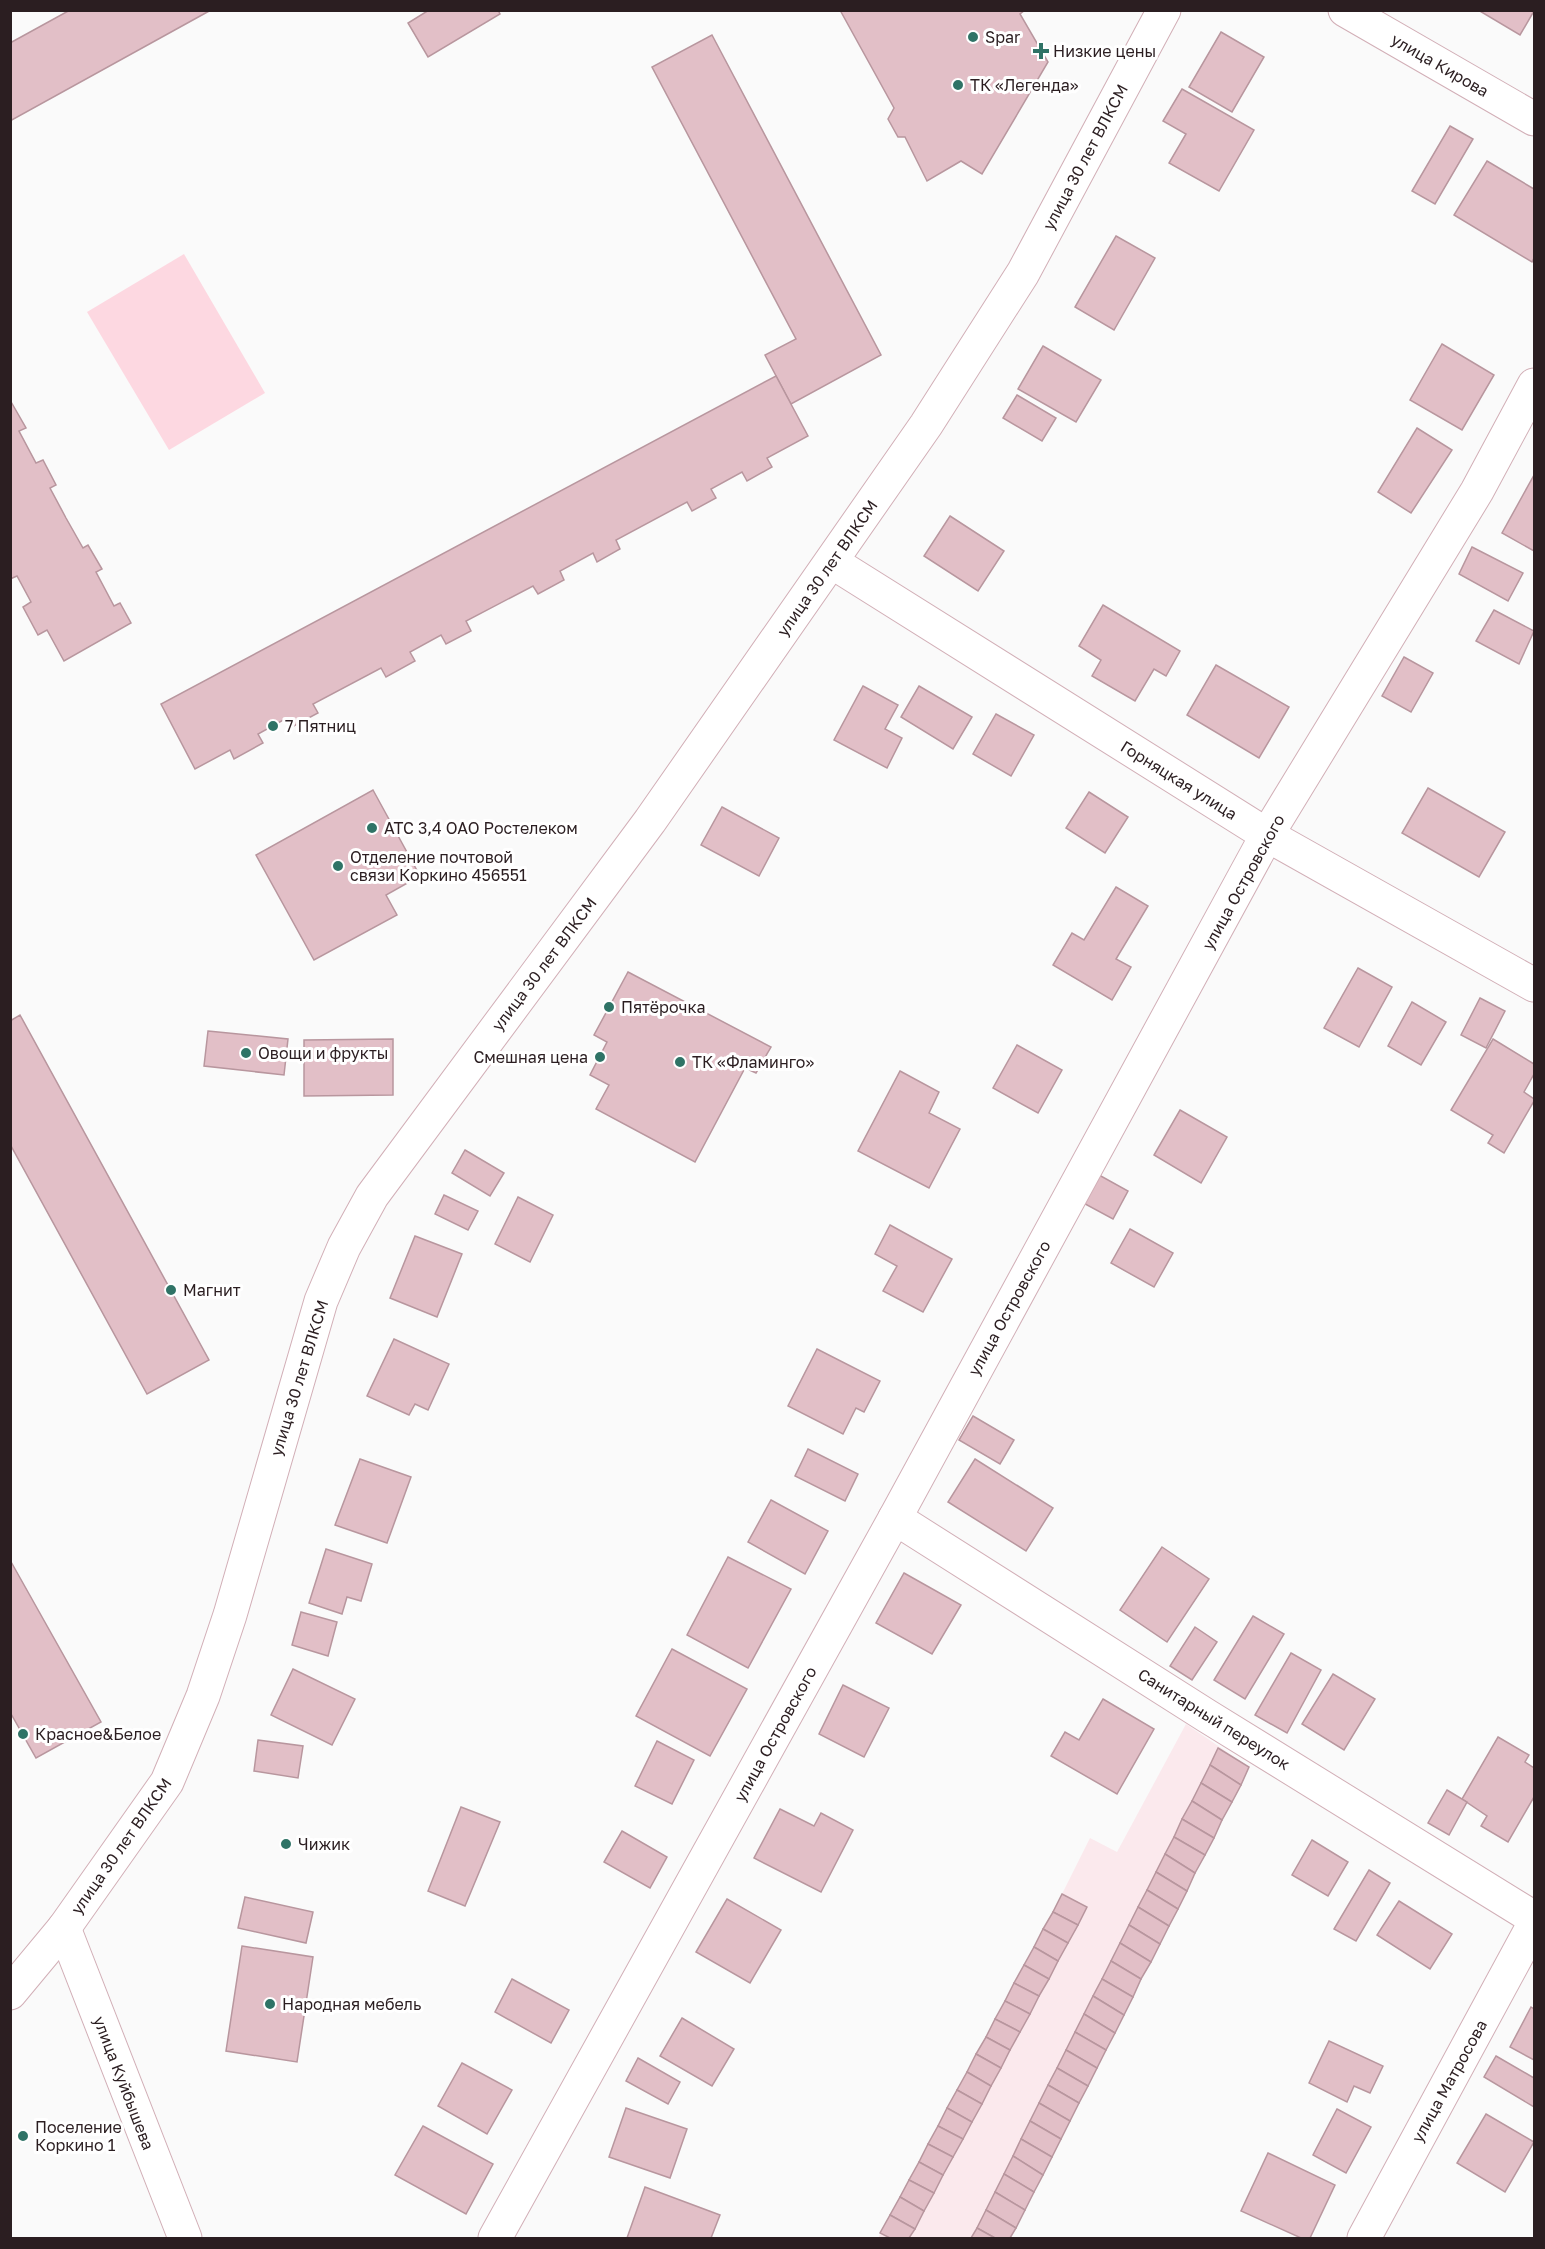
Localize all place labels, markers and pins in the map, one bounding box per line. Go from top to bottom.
place label: Spar [985,27,1020,47]
marker: Spar [966,30,980,44]
place label: Низкие цены [1053,41,1156,61]
marker: Низкие цены [1034,44,1048,58]
place label: ТК «Легенда» [970,75,1079,95]
marker: ТК «Легенда» [951,78,965,92]
place label: 7 Пятниц [285,716,356,736]
marker: 7 Пятниц [266,719,280,733]
place label: АТС 3,4 ОАО Ростелеком [384,818,578,838]
marker: АТС 3,4 ОАО Ростелеком [365,821,379,835]
place label: Отделение почтовой связи Коркино 456551 [350,847,527,885]
marker: Отделение почтовой связи Коркино 456551 [331,859,345,873]
place label: Пятёрочка [621,997,705,1017]
marker: Пятёрочка [602,1000,616,1014]
place label: Овощи и фрукты [258,1043,388,1063]
marker: Овощи и фрукты [239,1046,253,1060]
place label: Смешная цена [473,1047,588,1067]
marker: Смешная цена [593,1050,607,1064]
place label: ТК «Фламинго» [692,1052,814,1072]
marker: ТК «Фламинго» [673,1055,687,1069]
place label: Магнит [183,1280,241,1300]
marker: Магнит [164,1283,178,1297]
place label: Красное&Белое [35,1724,161,1744]
marker: Красное&Белое [16,1727,30,1741]
place label: Чижик [298,1834,350,1854]
marker: Чижик [279,1837,293,1851]
place label: Народная мебель [282,1994,421,2014]
marker: Народная мебель [263,1997,277,2011]
place label: Поселение Коркино 1 [35,2117,122,2155]
marker: Поселение Коркино 1 [16,2129,30,2143]

